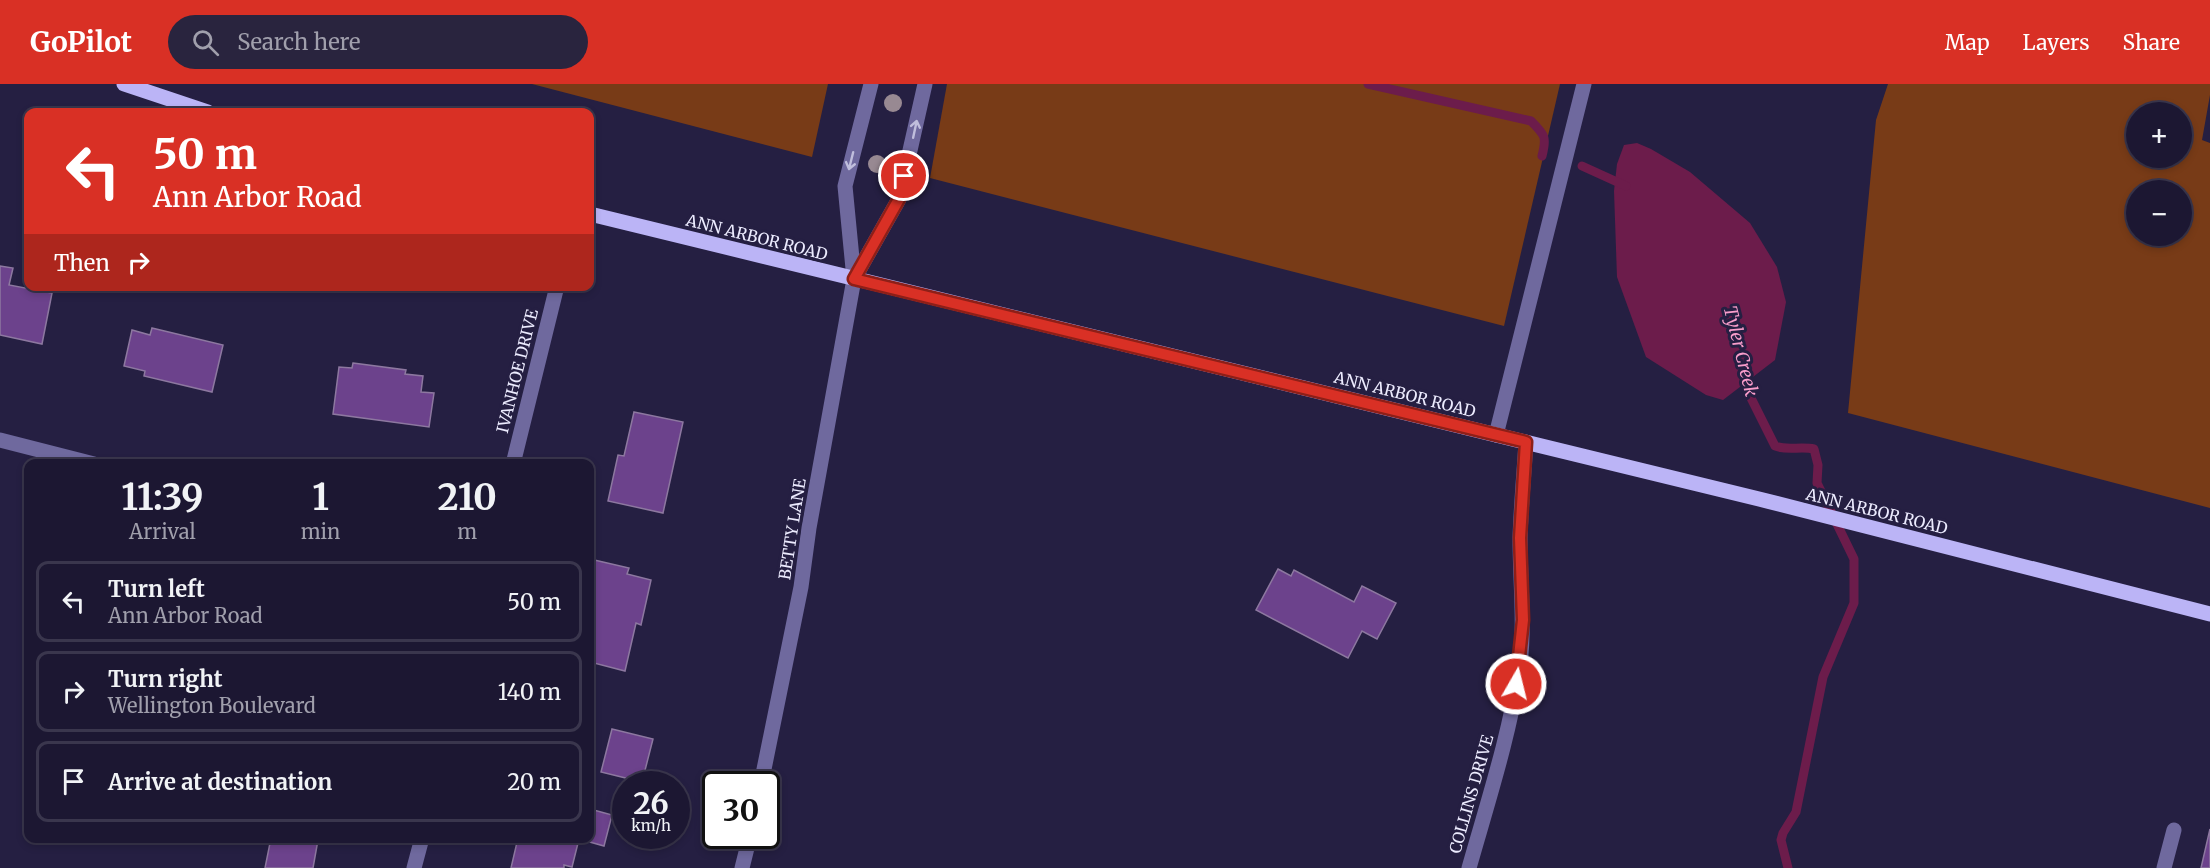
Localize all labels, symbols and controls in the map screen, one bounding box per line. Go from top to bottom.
search box [168,15,588,69]
text: GoPilot [30,24,132,60]
icon: search [189,26,222,59]
text: Search here [237,28,361,56]
text: Map [1945,29,1990,56]
text: Layers [2023,29,2090,56]
text: Share [2123,29,2180,56]
map controls [2126,102,2192,246]
button: + [2126,102,2192,168]
one-way arrow [909,120,921,139]
text: 50 m [153,128,257,180]
icon: left [54,132,132,210]
pin [878,150,929,201]
one-way arrow [845,151,857,170]
icon: arrive [887,159,920,192]
text: Ann Arbor Road [153,180,362,214]
button: − [2126,180,2192,246]
street label: ANN ARBOR ROAD [683,209,830,264]
icon: right [122,246,155,279]
text: Then [54,249,110,277]
water label: Tyler Creek [1719,303,1763,399]
street label: IVANHOE DRIVE [492,306,542,435]
street label: ANN ARBOR ROAD [1331,366,1478,421]
text: 11:39 [121,475,203,520]
text: 1 [312,475,329,520]
text: 210 [438,475,497,520]
street label: BETTY LANE [774,476,810,581]
street label: ANN ARBOR ROAD [1803,483,1950,538]
text: Arrival [129,519,196,544]
text: min [301,519,340,544]
text: m [457,519,477,544]
text: Turn left [108,575,205,603]
icon: left [57,585,90,618]
text: 50 m [507,588,561,616]
text: Ann Arbor Road [108,603,263,628]
position arrow [1484,652,1548,716]
text: Turn right [108,665,222,693]
icon: right [57,675,90,708]
text: 140 m [498,678,561,706]
text: Wellington Boulevard [108,693,316,718]
street label: COLLINS DRIVE [1445,732,1498,856]
icon: arrive [57,765,90,798]
text: Arrive at destination [108,768,332,796]
text: 20 m [507,768,561,796]
speed limit sign: 30 [702,771,780,849]
text: 26 [633,784,669,822]
text: km/h [631,816,671,835]

